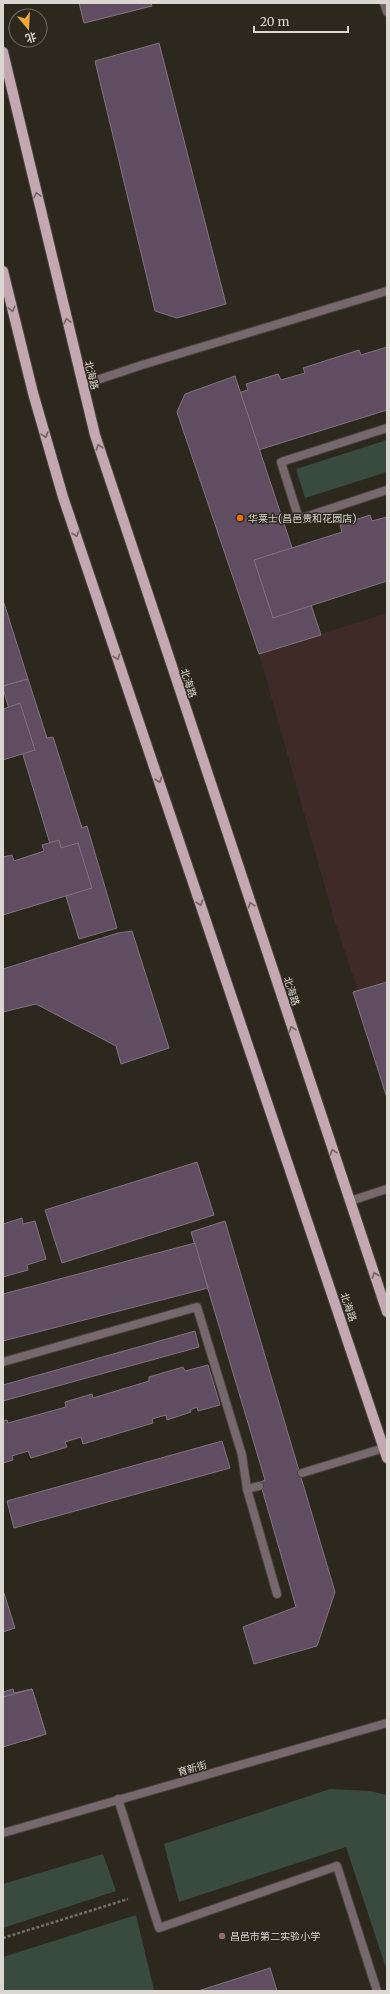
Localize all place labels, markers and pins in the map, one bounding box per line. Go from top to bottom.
place label: 华莱士(昌邑贵和花园店) [248,512,357,525]
marker: 华莱士(昌邑贵和花园店) [235,513,245,523]
place label: 昌邑市第二实验小学 [230,1930,320,1943]
marker: 昌邑市第二实验小学 [217,1931,227,1941]

